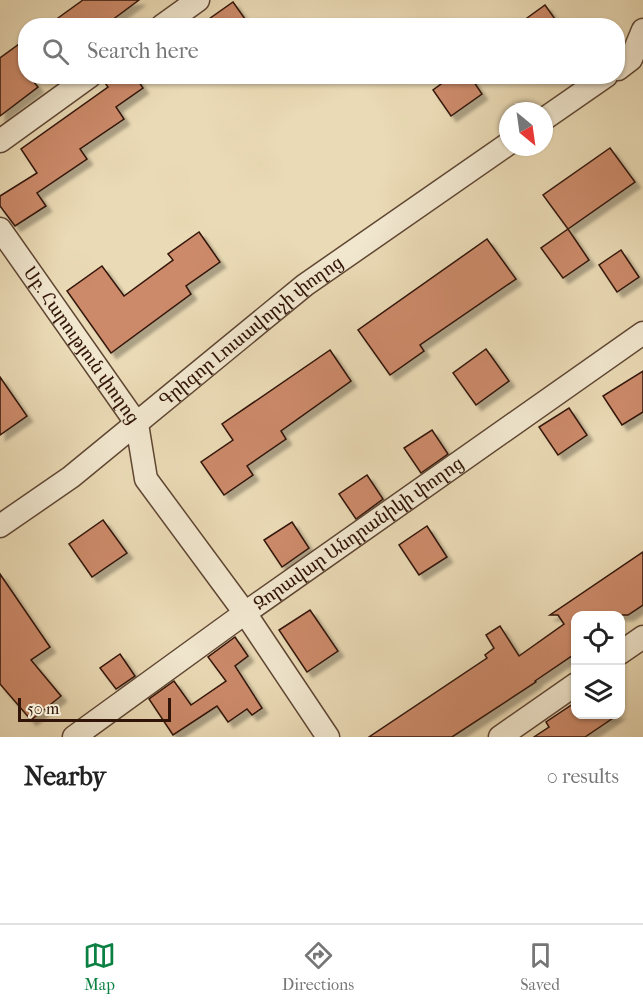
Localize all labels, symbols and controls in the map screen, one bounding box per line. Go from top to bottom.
search box [18,18,625,84]
icon: search [39,35,72,68]
text: Search here [87,38,199,64]
north arrow [499,102,553,156]
street label: Գրիգոր Լուսավորչի փողոց [155,251,347,411]
street label: Սբ. Հարություն փողոց [19,263,144,428]
street label: Զորավար Անդրանիկի փողոց [250,452,467,614]
map controls [571,611,625,719]
button: locate [571,611,625,665]
button: layers [571,665,625,719]
scale bar [18,695,171,722]
text: 50 m [27,699,59,718]
text: Nearby [24,761,106,792]
text: 0 results [547,765,619,788]
tab: Map [83,939,116,994]
tab: Directions [282,939,354,994]
tab: Saved [520,939,560,994]

